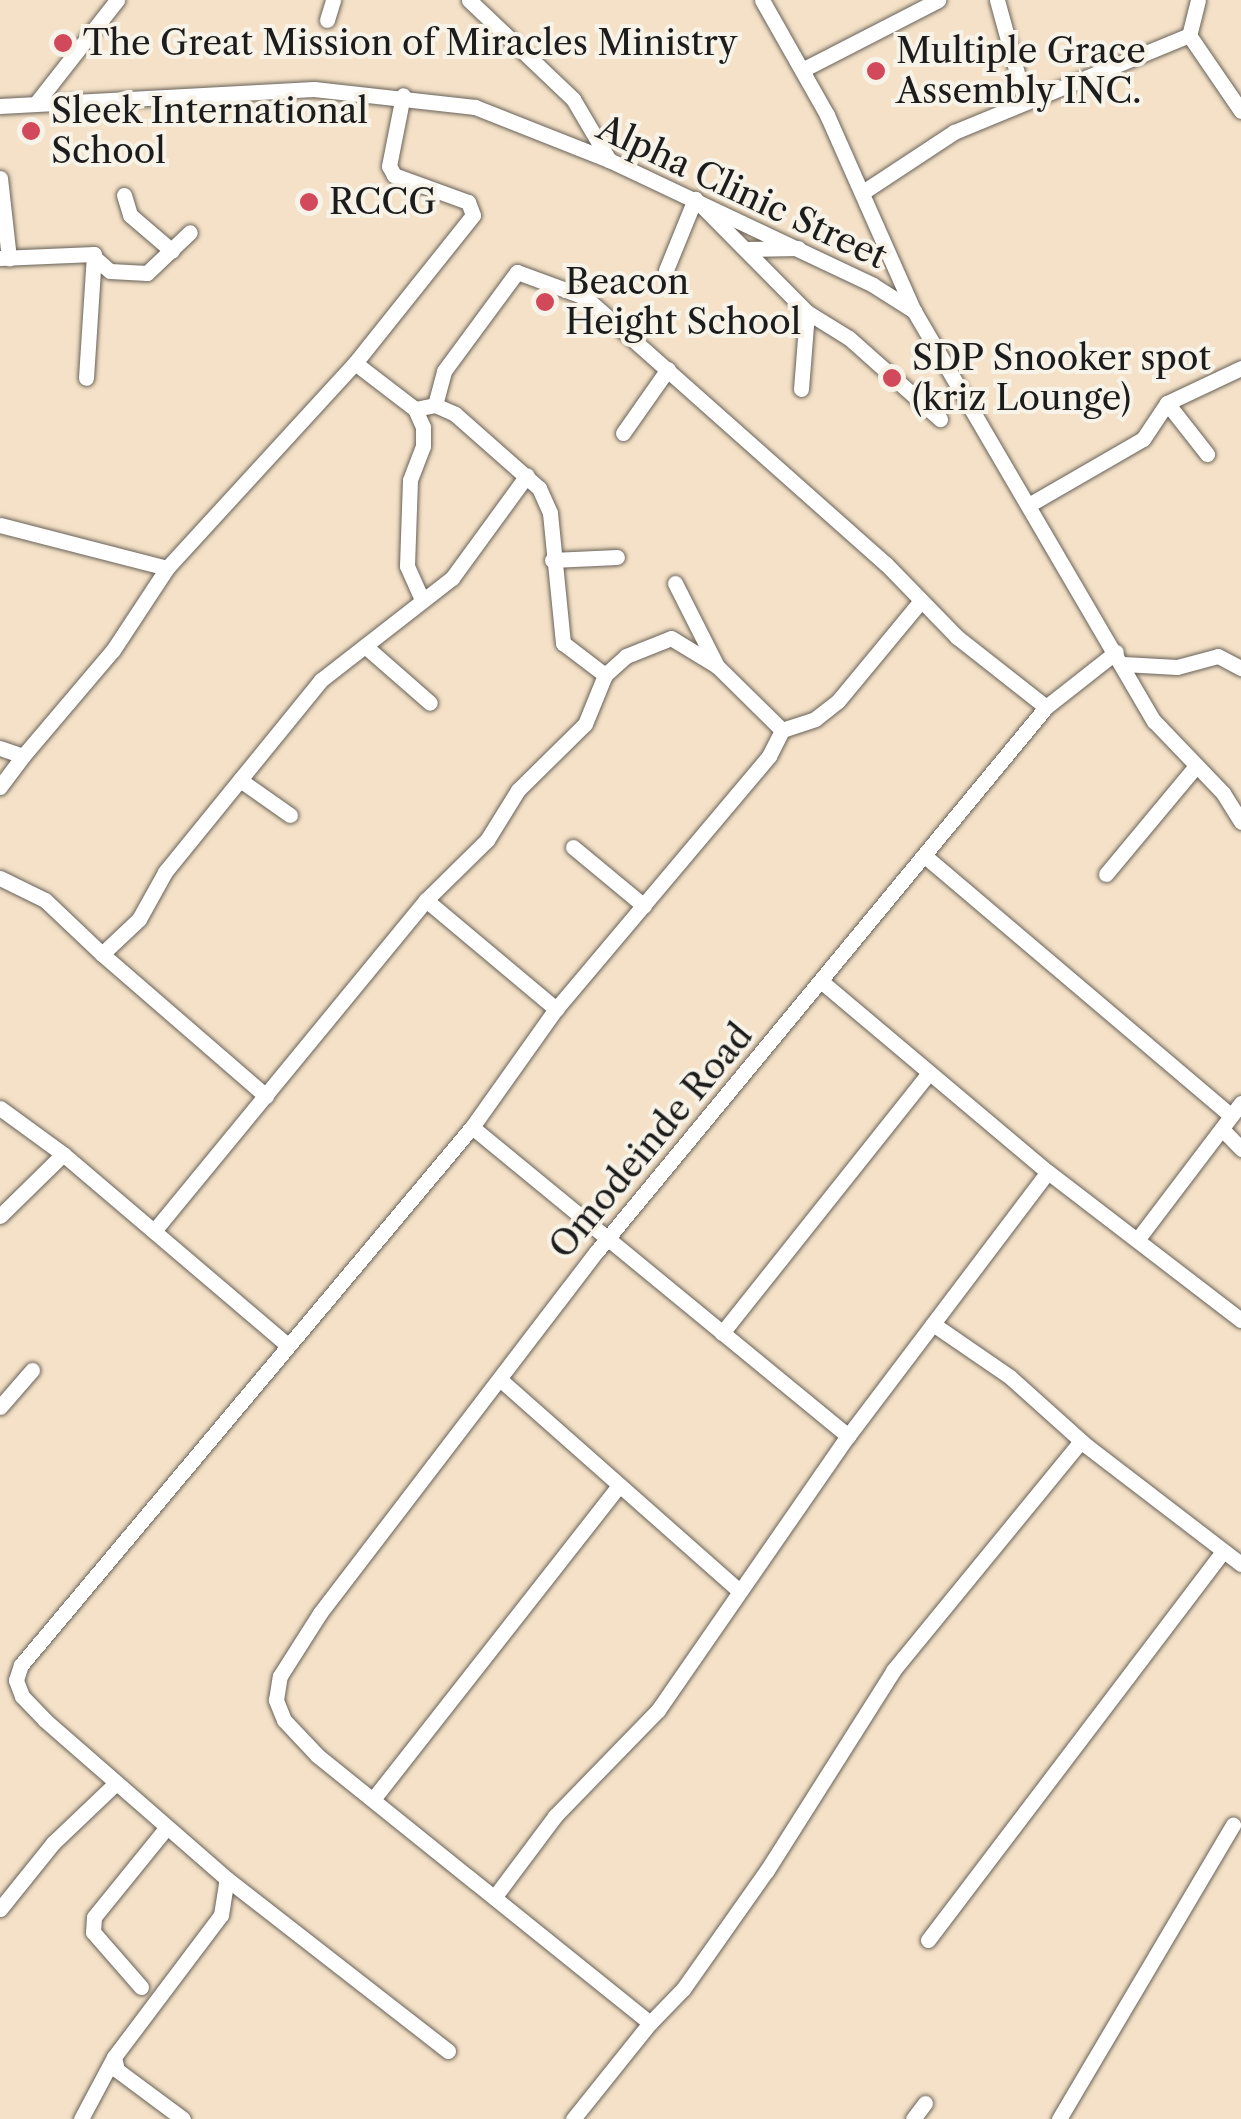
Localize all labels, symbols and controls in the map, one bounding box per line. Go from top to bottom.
place label: The Great Mission of Miracles Ministry [83,22,737,64]
place label: Multiple Grace Assembly INC. [896,30,1146,112]
marker: The Great Mission of Miracles Ministry [52,32,74,54]
marker: Multiple Grace Assembly INC. [865,60,887,82]
place label: Sleek International School [51,90,369,172]
street label: Alpha Clinic Street [590,106,894,278]
marker: Sleek International School [20,120,42,142]
place label: RCCG [329,181,436,223]
marker: RCCG [298,191,320,213]
place label: Beacon Height School [565,261,801,343]
marker: Beacon Height School [534,291,556,313]
place label: SDP Snooker spot (kriz Lounge) [912,337,1212,419]
marker: SDP Snooker spot (kriz Lounge) [881,367,903,389]
street label: Omodeinde Road [541,1015,761,1267]

